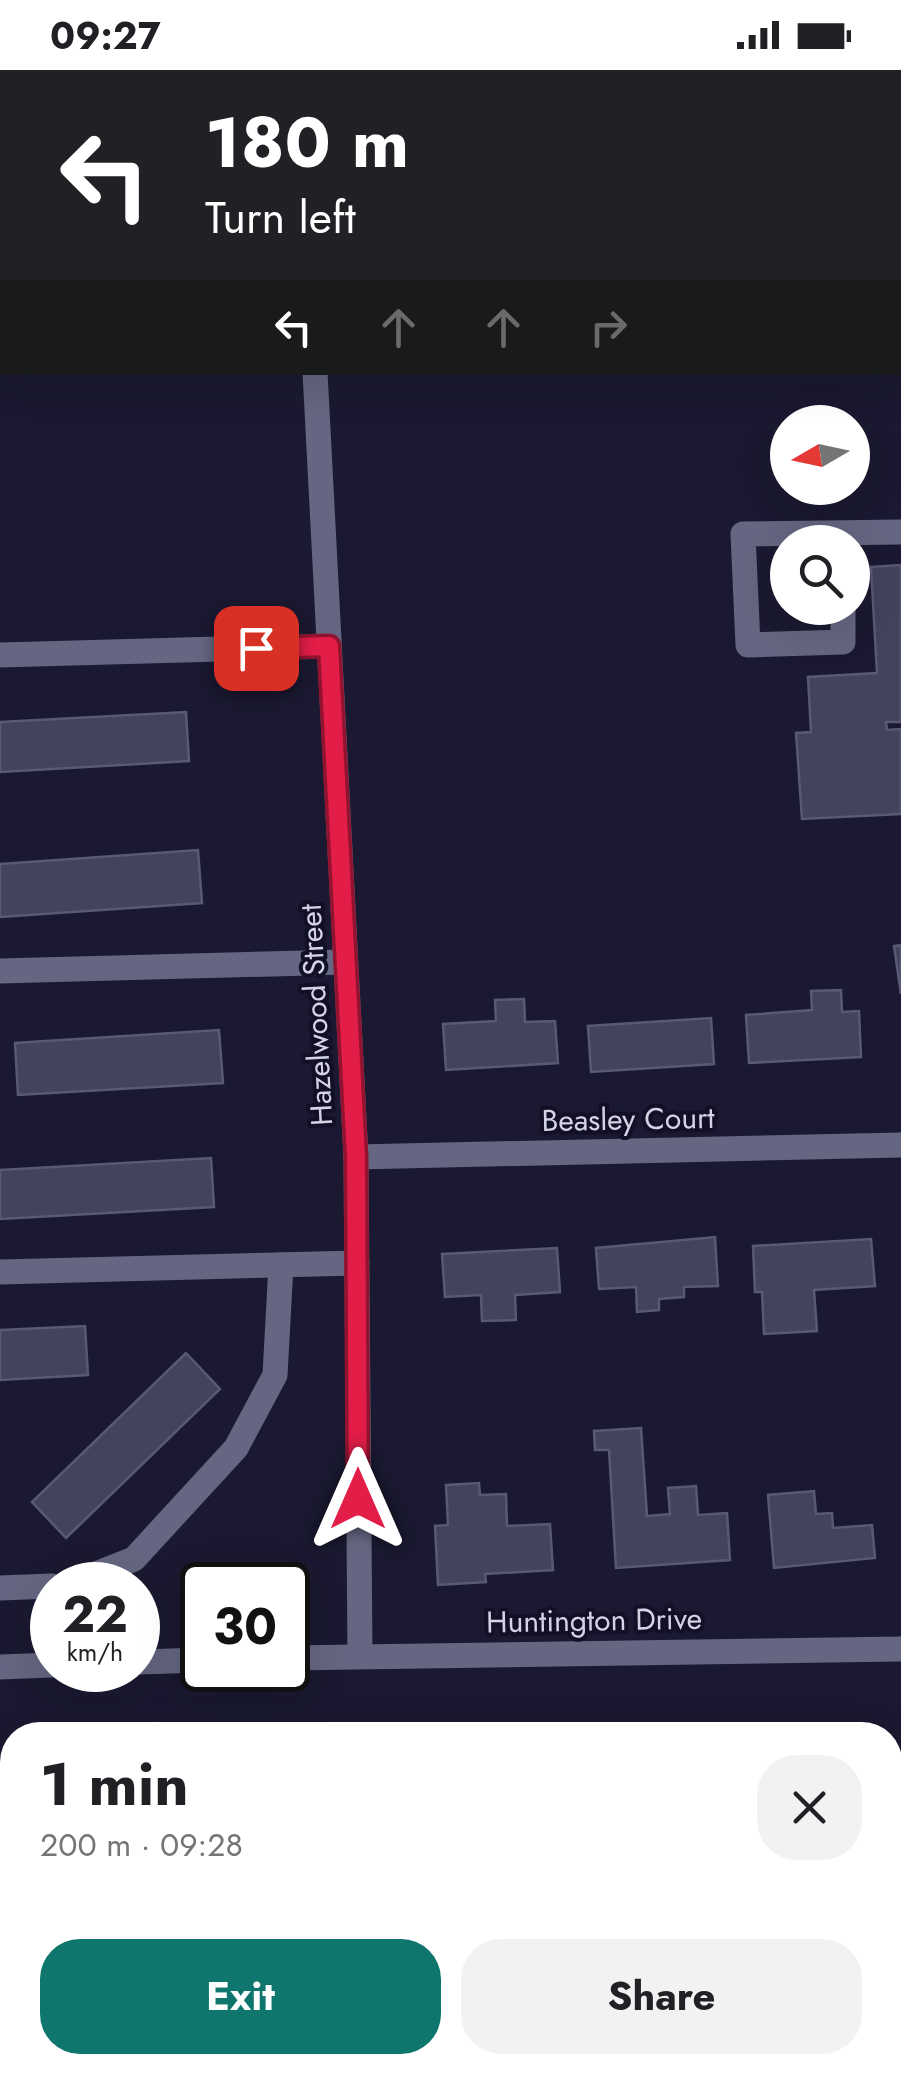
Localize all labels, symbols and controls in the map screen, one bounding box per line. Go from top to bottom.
text: 09:27 [50,8,161,63]
text: 180 m [205,92,409,193]
icon: left [40,110,170,240]
text: Turn left [205,185,356,250]
icon: left [266,300,321,355]
icon: ahead [371,300,426,355]
icon: ahead [476,300,531,355]
icon: right [581,300,636,355]
north arrow [770,405,870,505]
map controls [770,405,870,625]
button: search [770,525,870,625]
pin [214,606,299,691]
icon: arrive [229,621,284,676]
street label: Hazelwood Street [289,902,343,1127]
street label: Beasley Court [541,1096,716,1142]
position arrow [306,1447,410,1551]
speed limit sign: 30 [180,1562,310,1692]
text: 22 [62,1578,128,1651]
street label: Huntington Drive [486,1597,702,1643]
text: km/h [67,1634,123,1670]
text: 1 min [40,1741,189,1828]
button: close [757,1755,862,1860]
text: 200 m · 09:28 [40,1822,243,1868]
button: Exit [40,1939,441,2054]
button: Share [461,1939,862,2054]

